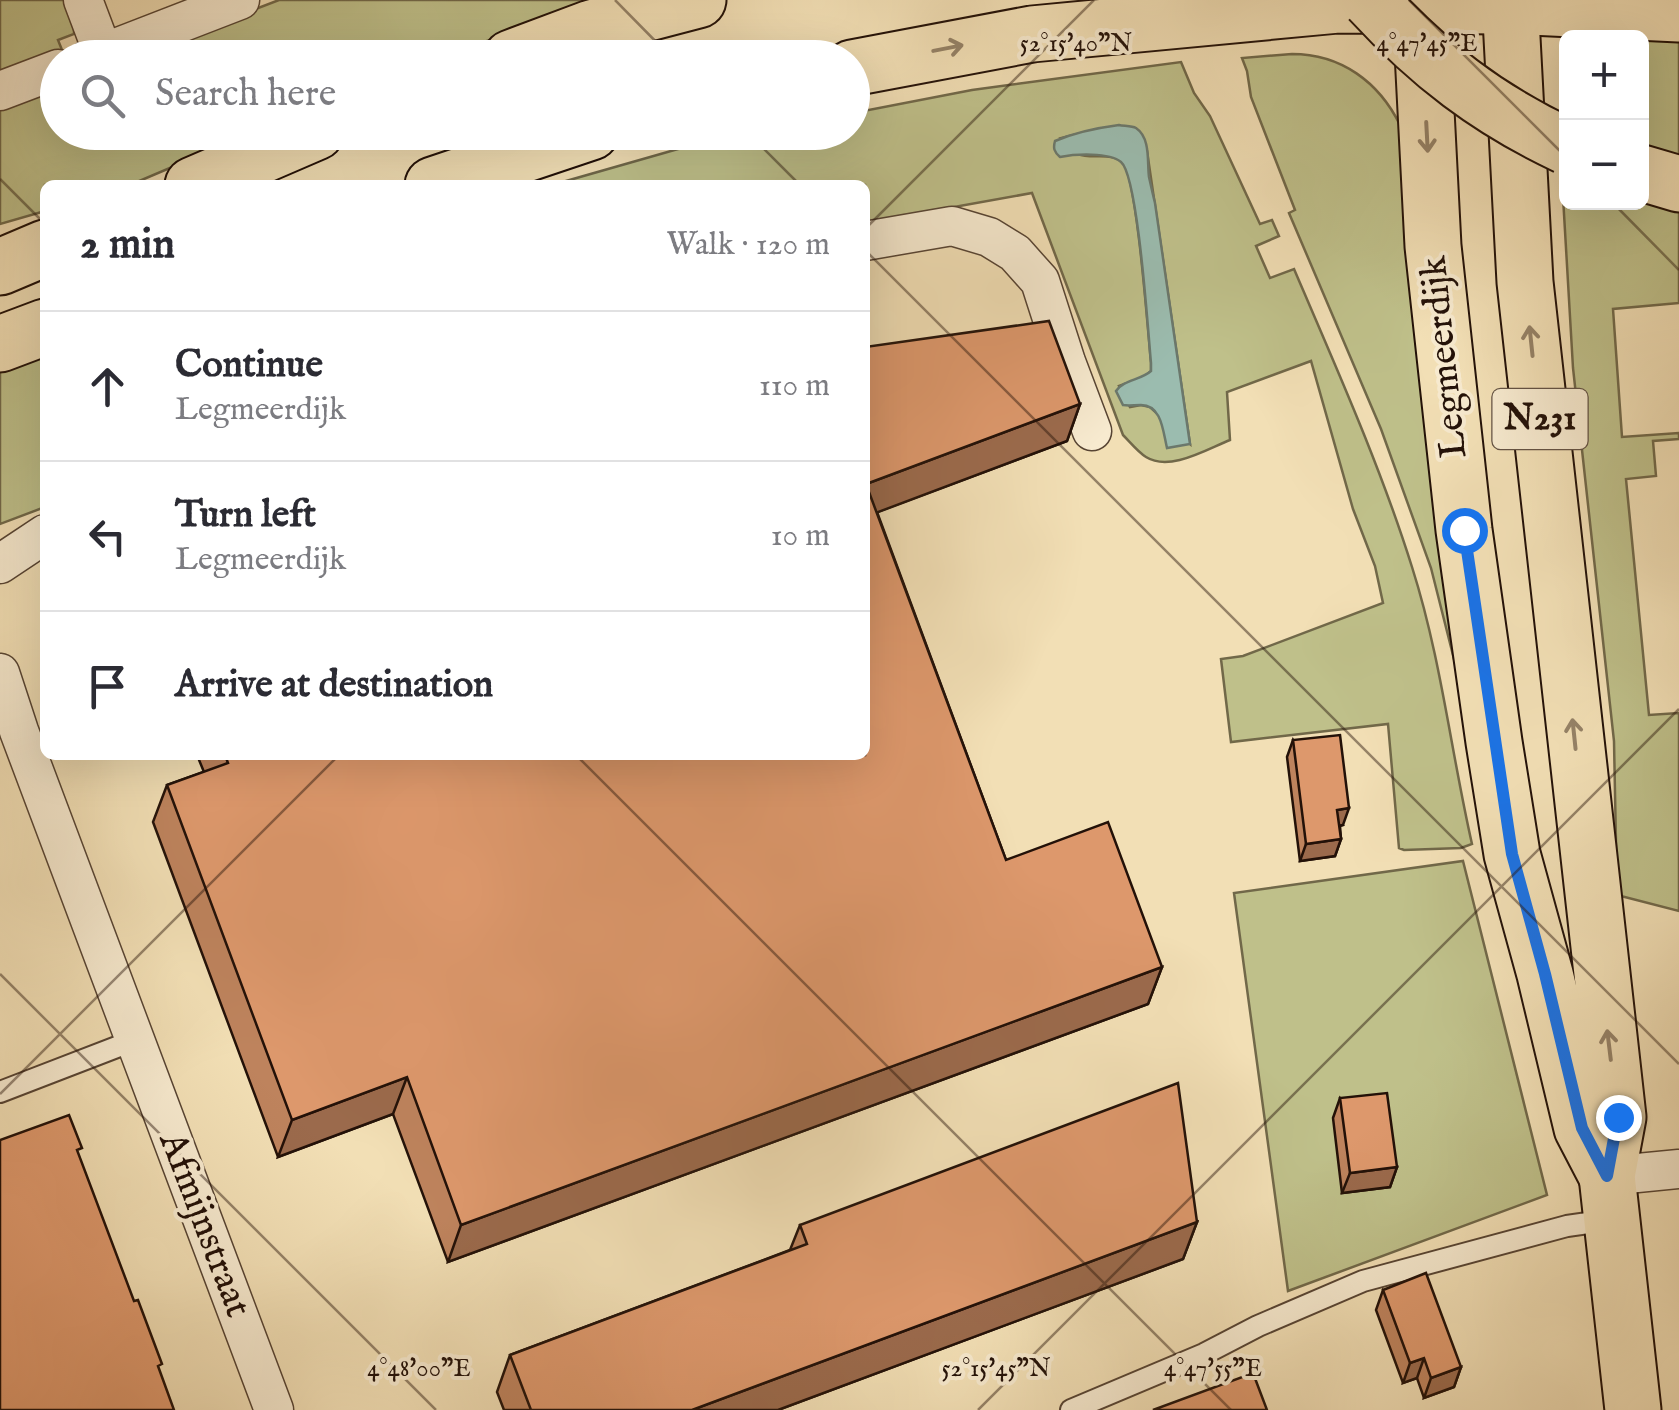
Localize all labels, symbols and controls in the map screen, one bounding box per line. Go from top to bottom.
text: 52°15'40"N [1020,28,1132,60]
text: 4°47'45"E [1376,28,1478,60]
map controls [1559,30,1649,210]
button: + [1559,30,1649,120]
one-way arrow [931,38,963,57]
search box [40,40,870,150]
icon: search [75,68,130,123]
text: Search here [155,71,336,119]
one-way arrow [1418,120,1437,153]
button: − [1559,120,1649,210]
text: 2 min [80,219,175,272]
text: Walk · 120 m [666,225,830,266]
street label: Legmeerdijk [1410,253,1479,460]
one-way arrow [1521,326,1540,358]
text: Continue [175,342,323,390]
icon: ahead [80,359,135,414]
text: 110 m [759,366,830,407]
road number: N231 [1492,389,1588,449]
text: Legmeerdijk [175,390,346,431]
text: Turn left [175,492,316,540]
route start [1442,508,1488,554]
icon: left [80,509,135,564]
text: 10 m [771,516,830,557]
text: Legmeerdijk [175,540,346,581]
icon: arrive [80,659,135,714]
text: Arrive at destination [175,662,493,710]
one-way arrow [1564,718,1583,750]
one-way arrow [1599,1029,1618,1061]
route end [1596,1095,1642,1141]
street label: Afmijnstraat [146,1125,261,1324]
text: 4°48'00"E [367,1353,471,1385]
text: 52°15'45"N [941,1353,1051,1385]
text: 4°47'55"E [1164,1353,1262,1385]

